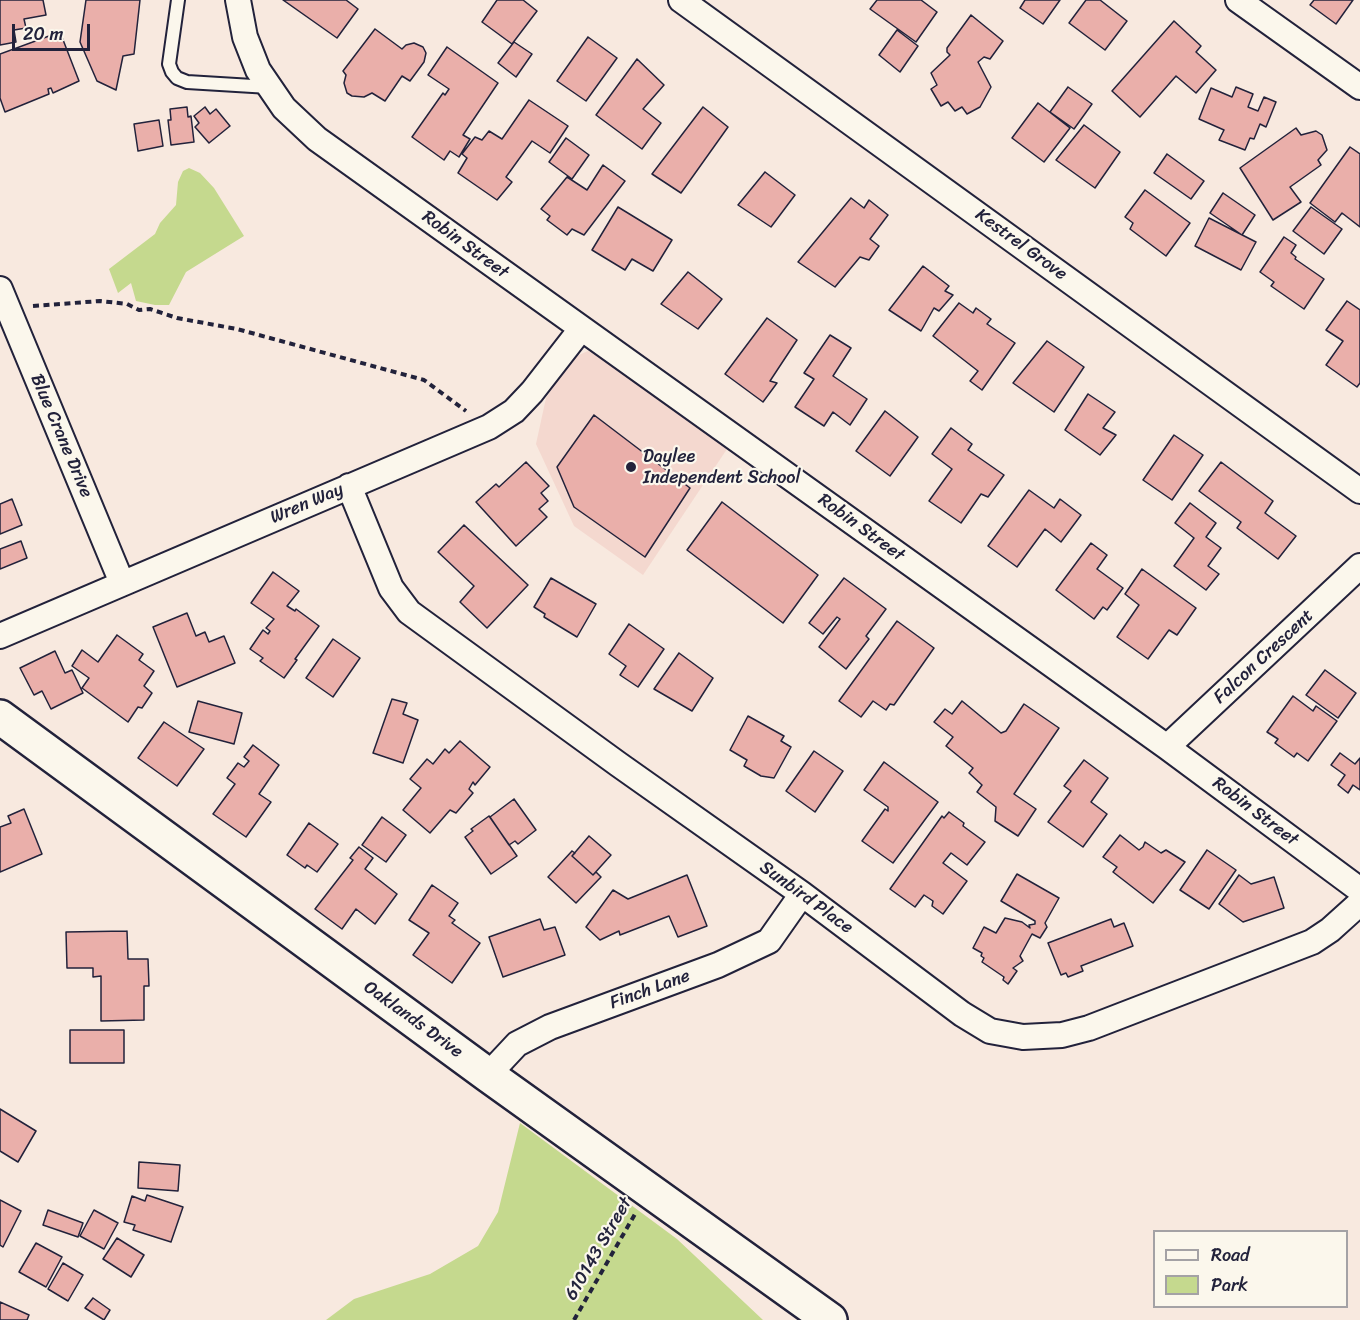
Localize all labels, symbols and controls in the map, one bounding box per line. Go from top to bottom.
scale bar [15,12,93,50]
text: 20 m [23,18,63,50]
street label: Kestrel Grove [971,204,1071,286]
street label: Robin Street [418,206,512,284]
street label: Blue Crane Drive [25,371,97,501]
place label: Daylee Independent School [643,446,801,488]
marker: Daylee Independent School [624,460,638,474]
street label: Wren Way [267,479,347,529]
street label: Robin Street [814,489,908,567]
street label: Falcon Crescent [1210,605,1318,709]
street label: Robin Street [1208,773,1302,851]
street label: Sunbird Place [755,857,857,939]
street label: Finch Lane [607,966,693,1014]
street label: Oaklands Drive [359,977,467,1063]
street label: 610143 Street [561,1194,637,1304]
legend [1153,1230,1348,1308]
text: Road [1211,1239,1250,1271]
text: Park [1211,1269,1248,1301]

